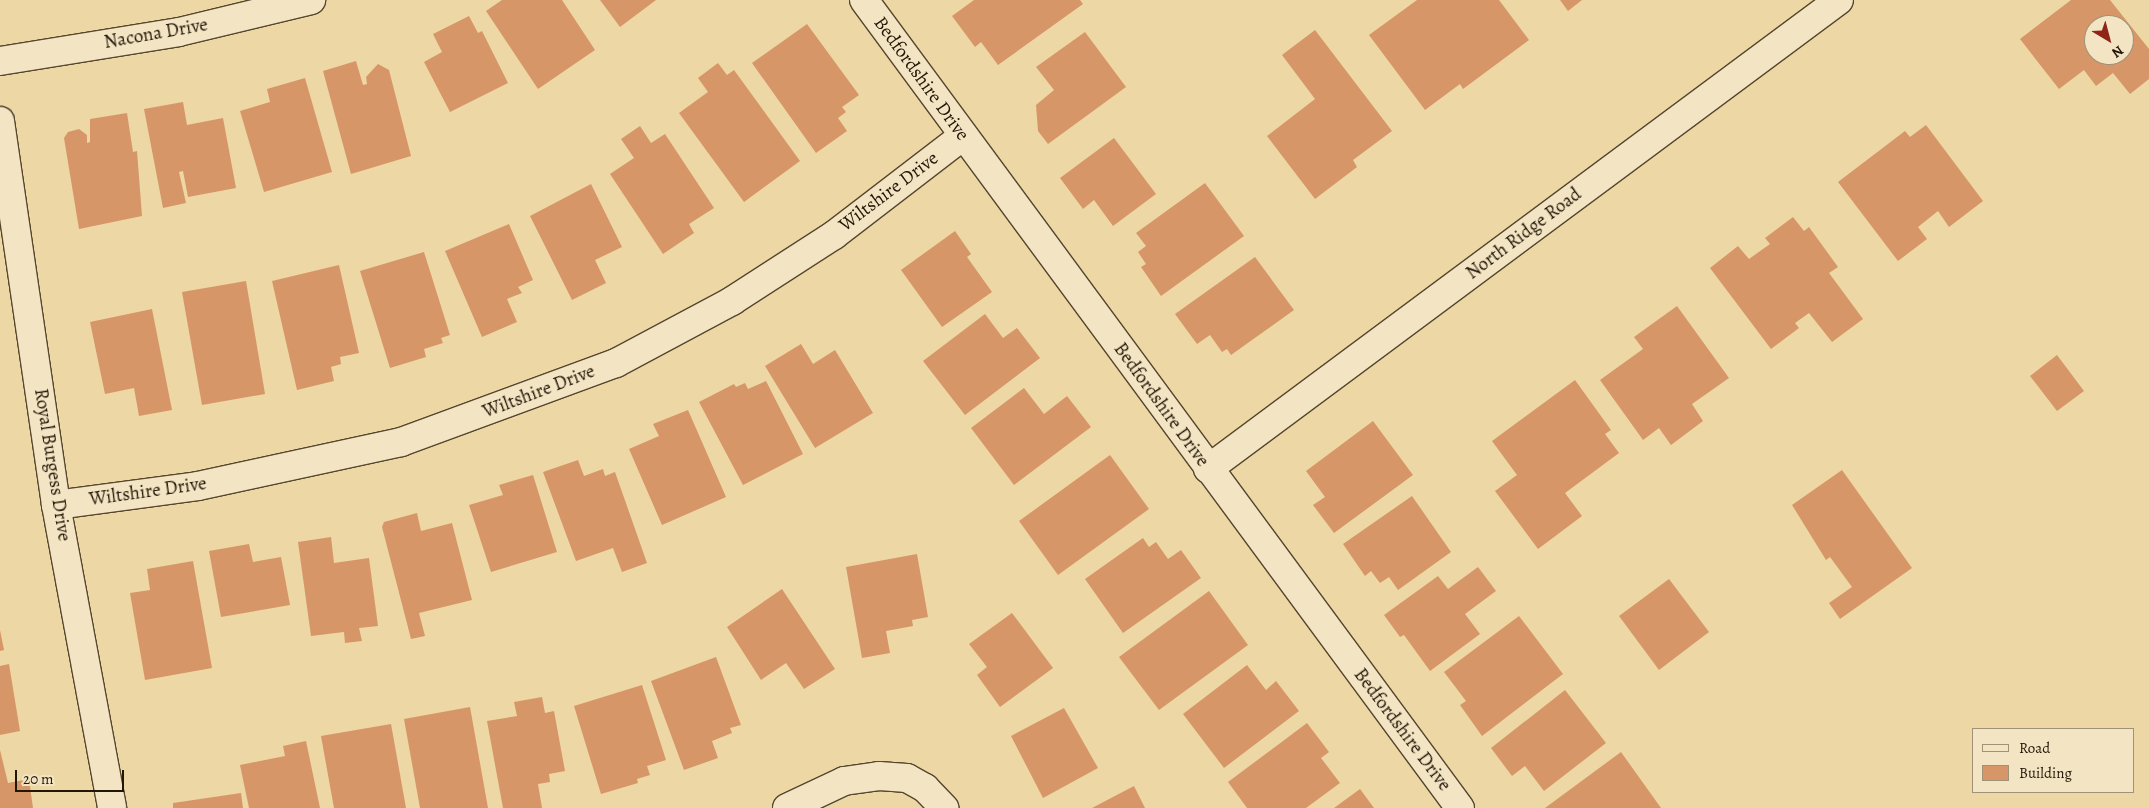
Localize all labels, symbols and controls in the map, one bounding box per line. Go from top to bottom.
street label: Bedfordshire Drive [868,13,974,145]
street label: Nacona Drive [102,14,210,54]
north arrow [2084,15,2134,65]
text: N [2108,41,2128,62]
street label: Wiltshire Drive [835,147,943,237]
street label: North Ridge Road [1462,183,1586,285]
street label: Bedfordshire Drive [1108,339,1214,471]
street label: Wiltshire Drive [480,360,598,424]
street label: Royal Burgess Drive [29,387,75,543]
street label: Wiltshire Drive [88,472,208,512]
street label: Bedfordshire Drive [1348,664,1456,796]
legend [1972,728,2134,793]
text: Road [2019,738,2050,758]
scale bar [18,760,126,792]
text: Building [2019,763,2072,783]
text: 20 m [23,769,54,789]

